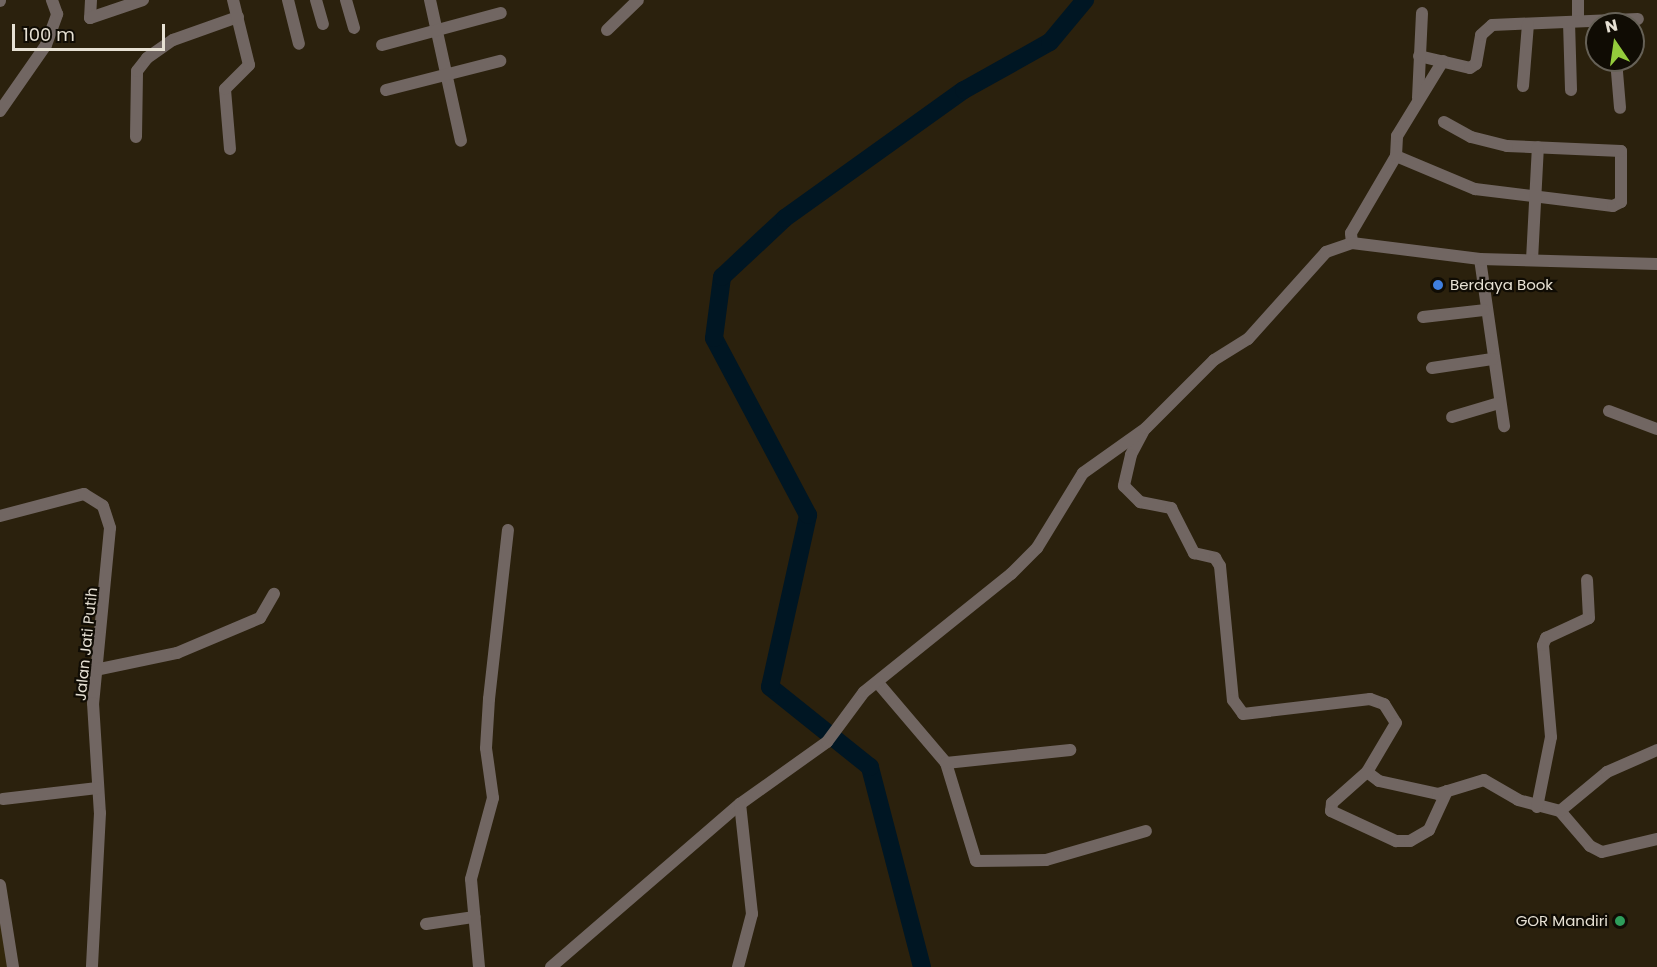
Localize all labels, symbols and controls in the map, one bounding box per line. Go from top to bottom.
scale bar [15,12,168,50]
north arrow [1585,12,1645,72]
text: N [1603,13,1620,38]
text: 100 m [23,22,75,47]
place label: Berdaya Book [1450,276,1553,294]
marker: Berdaya Book [1431,278,1445,292]
street label: Jalan Jati Putih [71,586,101,702]
place label: GOR Mandiri [1516,912,1608,930]
marker: GOR Mandiri [1613,914,1627,928]

